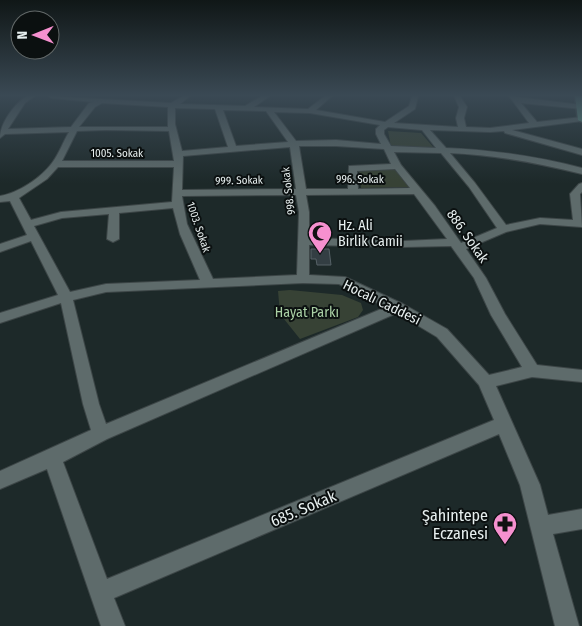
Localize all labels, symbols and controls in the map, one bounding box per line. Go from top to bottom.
north arrow [10,10,60,60]
text: N [14,31,31,40]
street label: 1005. Sokak [91,147,144,160]
street label: 998. Sokak [279,166,298,215]
street label: 996. Sokak [336,173,385,186]
street label: 999. Sokak [215,174,264,187]
street label: 1003. Sokak [184,200,213,255]
street label: 886. Sokak [443,206,492,267]
place label: Hz. Ali Birlik Camii [338,217,403,250]
mosque icon: Hz. Ali Birlik Camii [307,220,333,254]
street label: Hocalı Caddesi [340,276,423,329]
park label: Hayat Parkı [275,304,339,321]
street label: 685. Sokak [268,486,339,531]
place label: Şahintepe Eczanesi [422,506,488,543]
pharmacy icon: Şahintepe Eczanesi [492,511,518,545]

